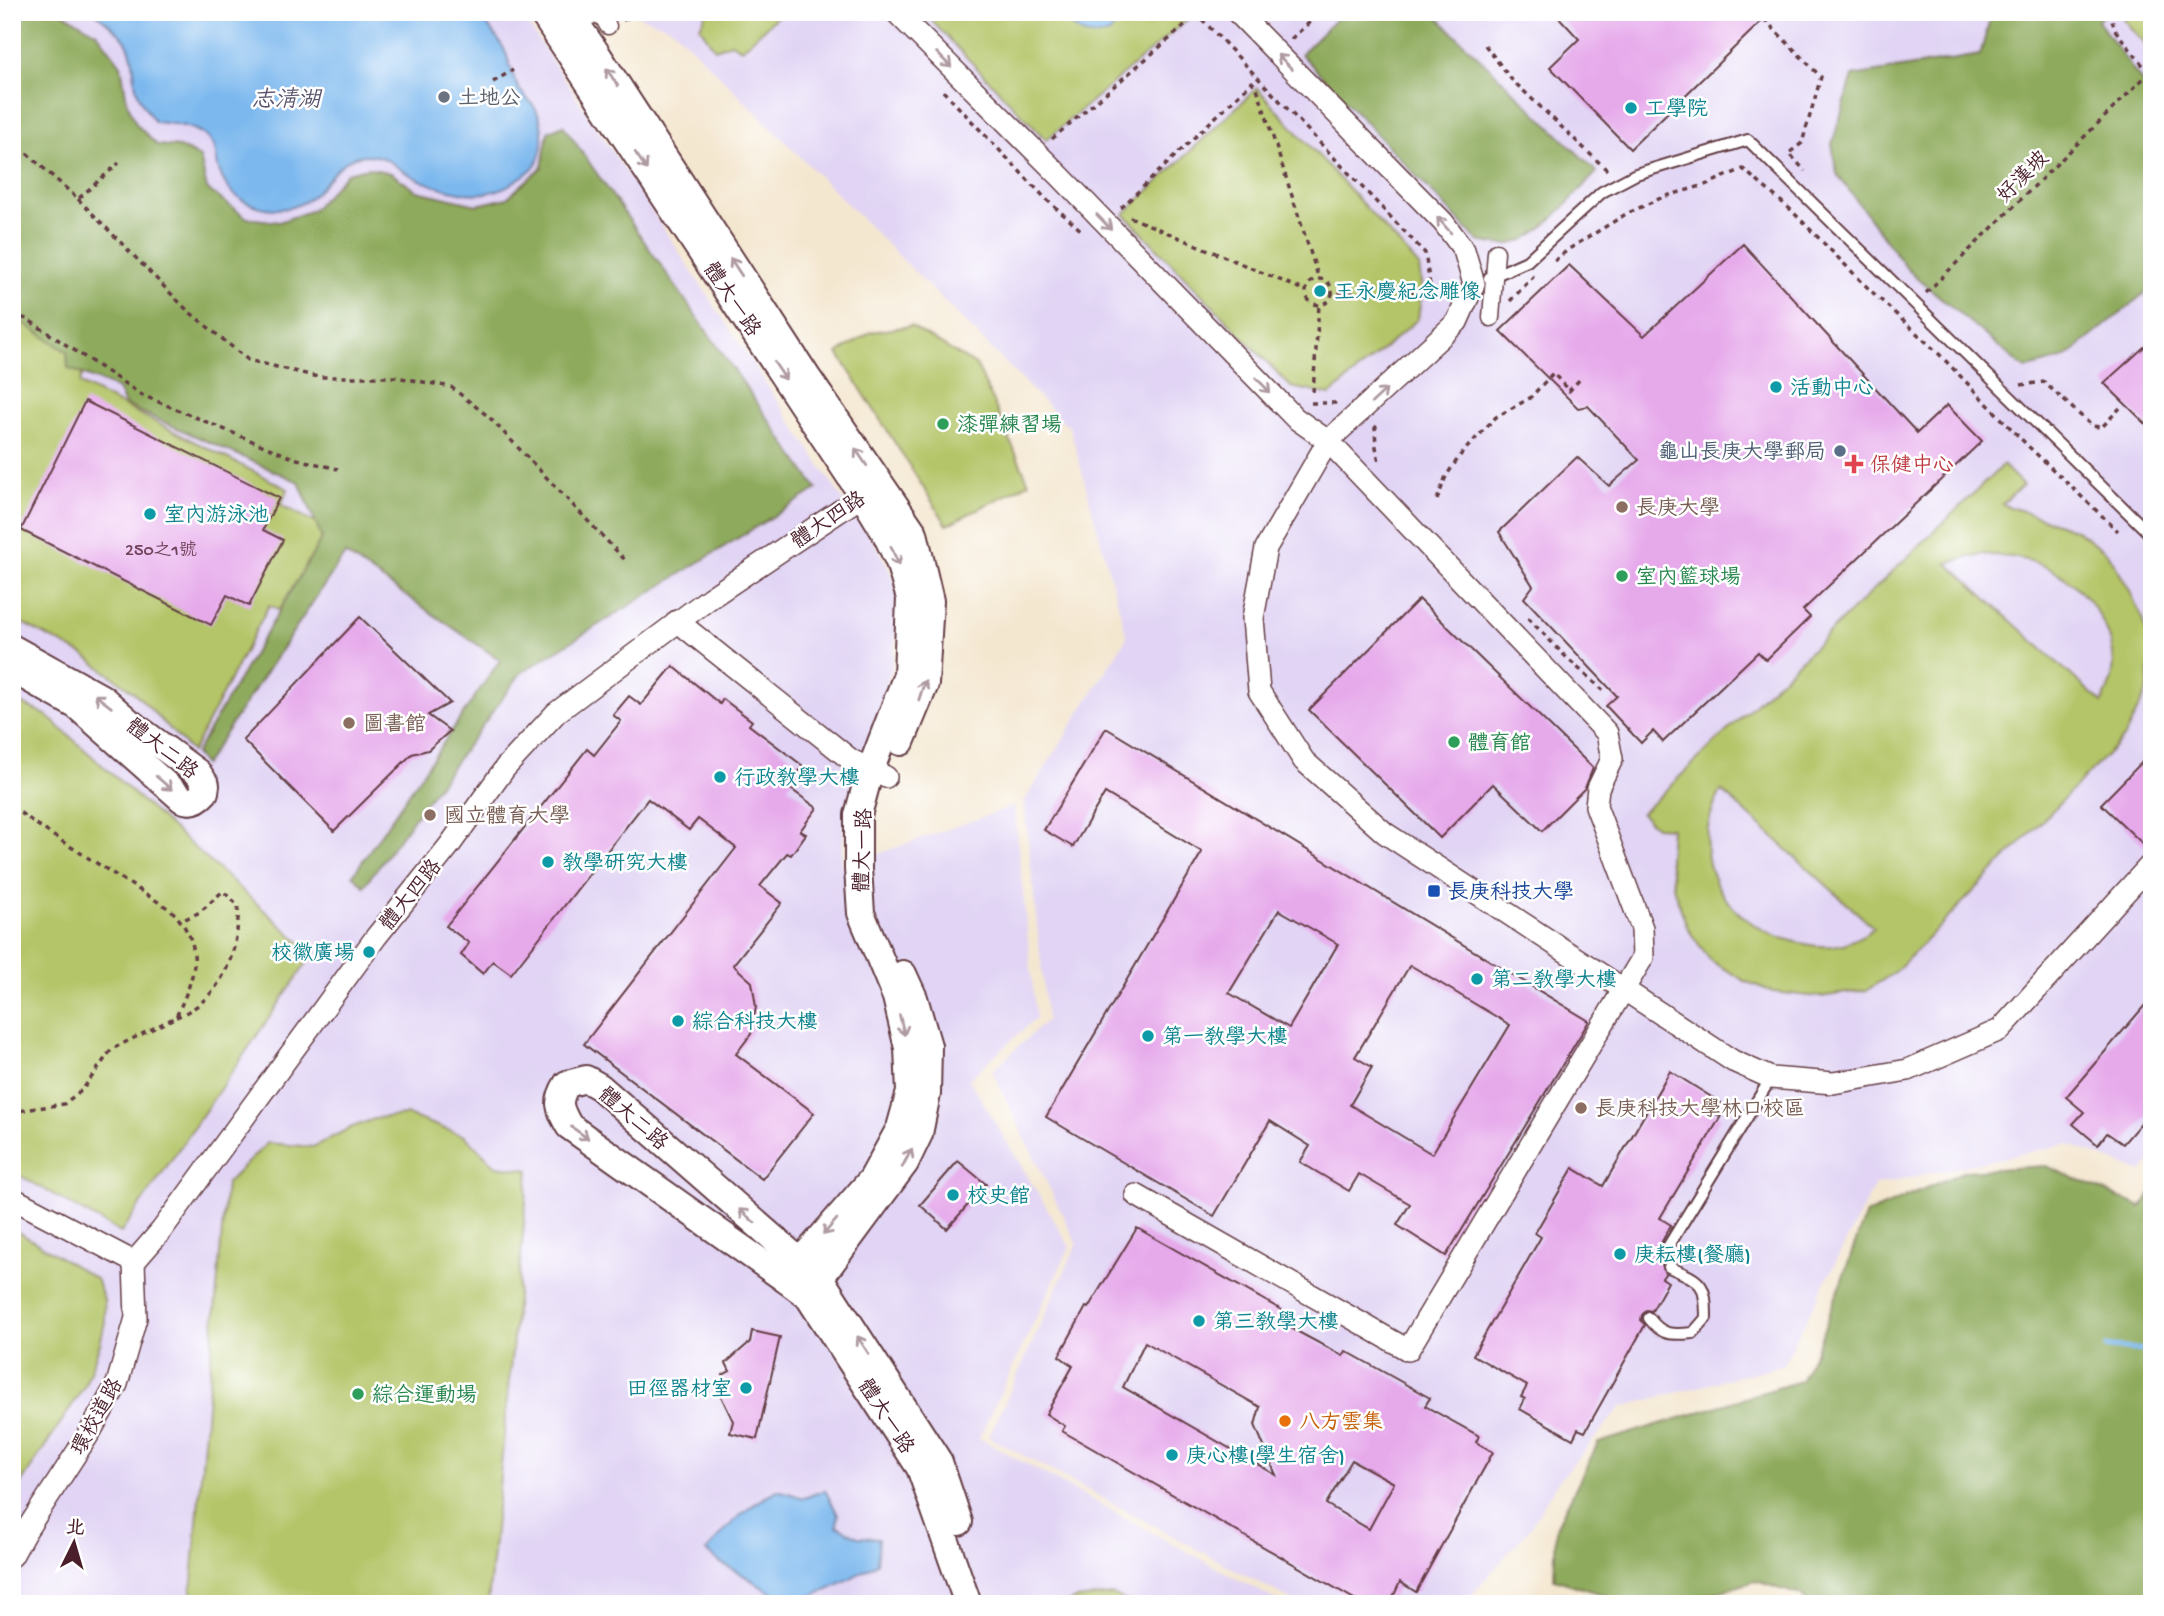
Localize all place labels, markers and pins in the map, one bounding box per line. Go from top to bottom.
place label: 土地公 [458,87,521,113]
marker: 土地公 [436,89,452,105]
place label: 工學院 [1645,97,1708,124]
marker: 工學院 [1623,100,1639,116]
place label: 王永慶紀念雕像 [1334,280,1481,307]
marker: 王永慶紀念雕像 [1312,283,1328,299]
place label: 活動中心 [1790,376,1874,403]
marker: 活動中心 [1768,379,1784,395]
place label: 漆彈練習場 [957,413,1062,440]
marker: 漆彈練習場 [935,416,951,432]
place label: 龜山長庚大學郵局 [1658,440,1826,467]
marker: 龜山長庚大學郵局 [1832,443,1848,459]
place label: 保健中心 [1870,453,1954,480]
marker: 保健中心 [1844,454,1864,474]
place label: 長庚大學 [1636,496,1720,523]
marker: 長庚大學 [1614,499,1630,515]
place label: 室內游泳池 [164,503,269,530]
marker: 室內游泳池 [142,506,158,522]
place label: 室內籃球場 [1636,565,1741,592]
marker: 室內籃球場 [1614,568,1630,584]
place label: 圖書館 [363,712,426,739]
marker: 圖書館 [341,715,357,731]
place label: 體育館 [1468,731,1531,758]
marker: 體育館 [1446,734,1462,750]
place label: 行政教學大樓 [734,766,860,793]
marker: 行政教學大樓 [712,769,728,785]
place label: 國立體育大學 [444,804,570,831]
marker: 國立體育大學 [422,807,438,823]
place label: 教學研究大樓 [562,851,688,878]
marker: 教學研究大樓 [540,854,556,870]
place label: 長庚科技大學 [1448,880,1574,907]
marker: 長庚科技大學 [1426,883,1442,899]
place label: 校徽廣場 [271,941,355,968]
marker: 校徽廣場 [361,944,377,960]
place label: 第二教學大樓 [1491,968,1617,995]
marker: 第二教學大樓 [1469,971,1485,987]
place label: 綜合科技大樓 [692,1010,818,1037]
marker: 綜合科技大樓 [670,1013,686,1029]
place label: 第一教學大樓 [1162,1025,1288,1052]
marker: 第一教學大樓 [1140,1028,1156,1044]
place label: 長庚科技大學林口校區 [1595,1097,1805,1124]
marker: 長庚科技大學林口校區 [1573,1100,1589,1116]
place label: 校史館 [967,1184,1030,1211]
marker: 校史館 [945,1187,961,1203]
place label: 庚耘樓(餐廳) [1634,1243,1751,1270]
marker: 庚耘樓(餐廳) [1612,1246,1628,1262]
place label: 第三教學大樓 [1213,1310,1339,1337]
marker: 第三教學大樓 [1191,1313,1207,1329]
place label: 田徑器材室 [627,1377,732,1404]
marker: 田徑器材室 [738,1380,754,1396]
place label: 綜合運動場 [372,1383,477,1410]
marker: 綜合運動場 [350,1386,366,1402]
place label: 八方雲集 [1299,1410,1383,1437]
marker: 八方雲集 [1277,1413,1293,1429]
place label: 庚心樓(學生宿舍) [1186,1444,1345,1471]
marker: 庚心樓(學生宿舍) [1164,1447,1180,1463]

